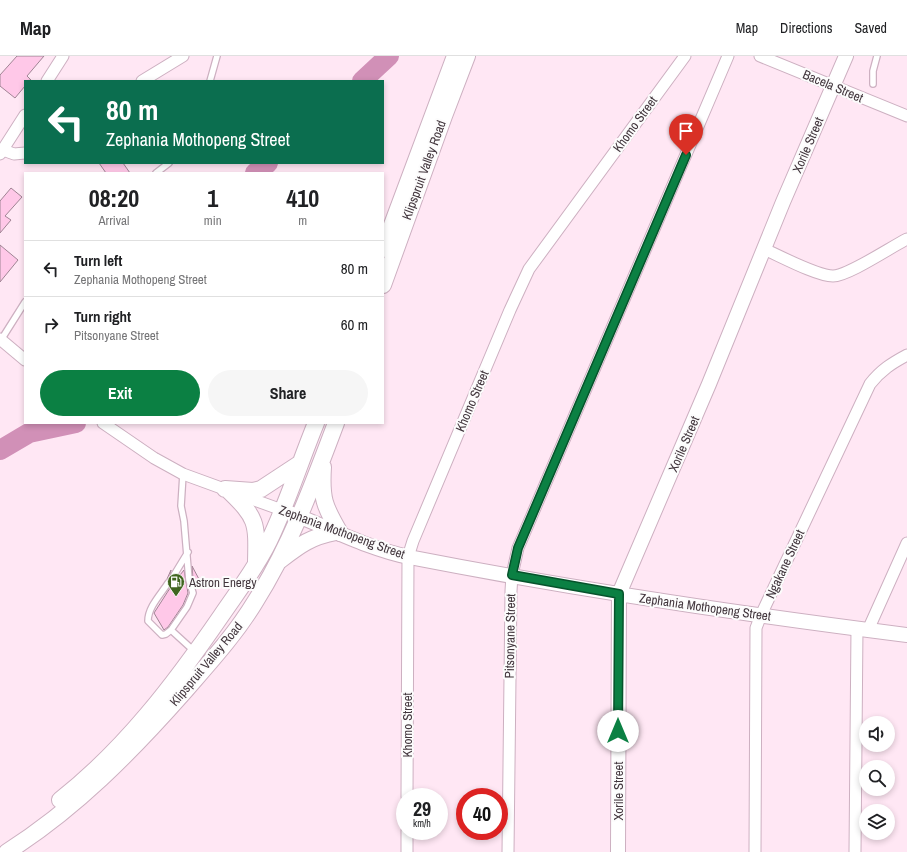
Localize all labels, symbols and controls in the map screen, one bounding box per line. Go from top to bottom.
text: Map [20,15,51,41]
text: Map [736,19,758,37]
text: Directions [780,19,832,37]
text: Saved [854,19,887,37]
street label: Bacela Street [800,66,866,106]
text: 80 m [106,91,158,129]
street label: Khomo Street [609,93,661,155]
icon: left [40,96,92,148]
pin [669,114,703,155]
street label: Xorile Street [789,114,827,175]
street label: Klipspruit Valley Road [398,118,450,222]
icon: arrive [675,120,697,142]
text: Zephania Mothopeng Street [106,127,290,152]
text: 08:20 [89,182,139,214]
text: 1 [207,182,218,214]
text: 410 [286,182,319,214]
text: Arrival [99,212,129,229]
text: min [204,212,222,229]
text: m [298,212,307,229]
text: Turn left [74,250,122,271]
icon: left [40,258,62,280]
text: 80 m [341,258,368,279]
text: Zephania Mothopeng Street [74,271,207,288]
text: Turn right [74,306,131,327]
icon: right [40,314,62,336]
text: 60 m [341,314,368,335]
text: Pitsonyane Street [74,327,159,344]
street label: Khomo Street [451,368,493,434]
button: Exit [40,370,200,416]
button: Share [208,370,368,416]
street label: Xorile Street [665,413,703,474]
street label: Zephania Mothopeng Street [277,501,407,563]
street label: Ngakane Street [762,527,808,601]
fuel station icon: Astron Energy [166,572,186,597]
place label: Astron Energy [188,574,257,591]
street label: Zephania Mothopeng Street [638,589,772,625]
street label: Pitsonyane Street [501,593,519,679]
street label: Klipspruit Valley Road [166,618,246,710]
street label: Khomo Street [399,692,416,758]
position arrow [597,710,639,752]
map controls [859,716,895,840]
button: sound [859,716,895,752]
button: search [859,760,895,796]
street label: Xorile Street [610,761,627,821]
speed limit sign: 40 [456,788,508,840]
text: 29 [413,795,431,822]
button: layers [859,804,895,840]
text: km/h [413,817,431,830]

